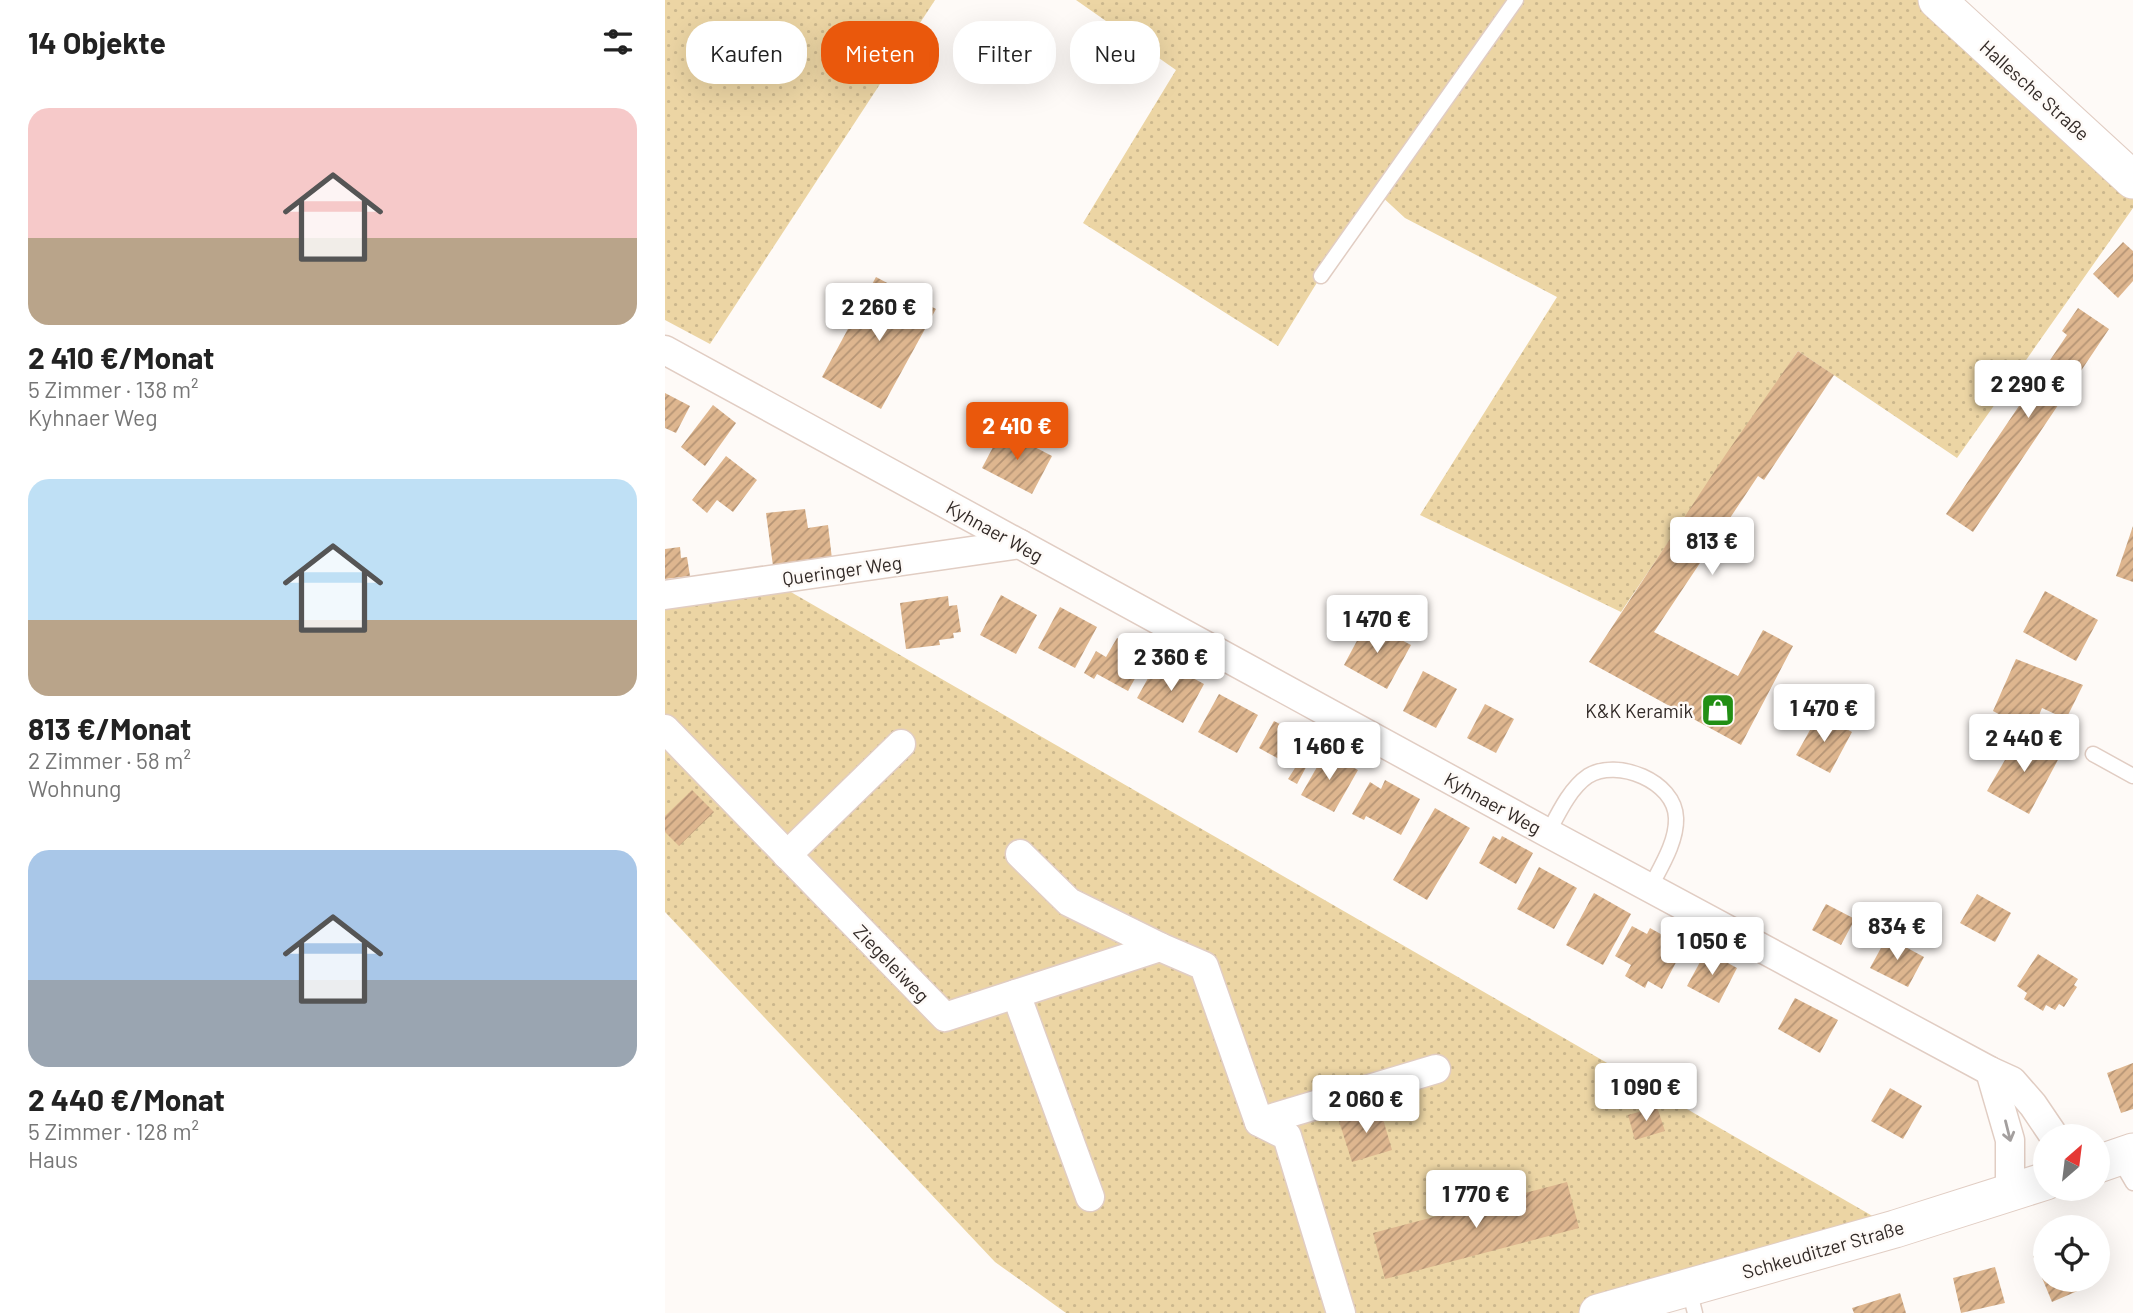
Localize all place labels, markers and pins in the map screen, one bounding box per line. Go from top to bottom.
pin: 2 260 € [814,284,944,343]
pin: 2 290 € [1963,360,2093,420]
pin: 2 410 € [952,402,1082,462]
pin: 813 € [1663,518,1761,577]
pin: 1 470 € [1312,596,1442,655]
pin: 2 360 € [1106,634,1236,693]
pin: 1 470 € [1759,684,1889,744]
shop icon: K&K Keramik [1699,691,1737,729]
place label: K&K Keramik [1585,699,1693,722]
pin: 2 440 € [1959,714,2089,774]
pin: 1 460 € [1264,722,1394,782]
pin: 834 € [1848,902,1946,962]
pin: 1 050 € [1647,918,1777,977]
pin: 1 090 € [1581,1064,1711,1123]
pin: 2 060 € [1301,1076,1431,1135]
pin: 1 770 € [1411,1170,1541,1230]

